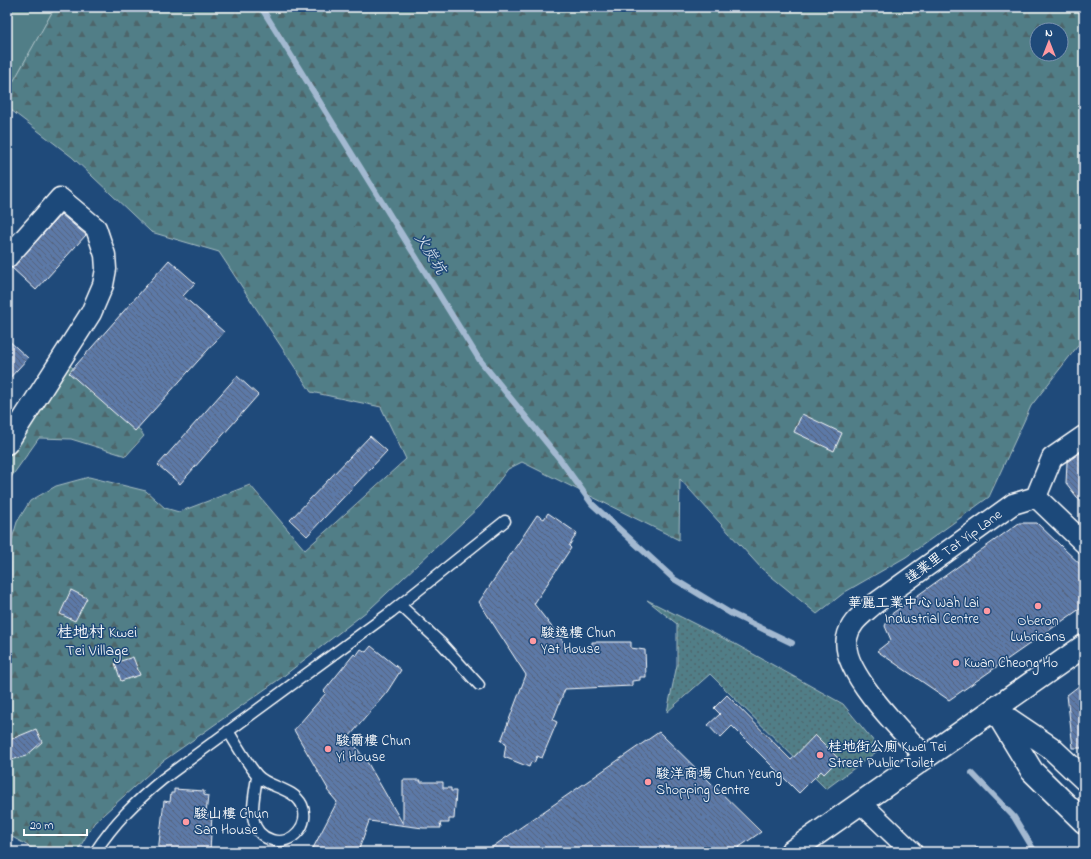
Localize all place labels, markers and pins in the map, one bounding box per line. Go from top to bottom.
place label: 華麗工業中心 Wah Lai Industrial Centre [848,593,980,630]
marker: Oberon Lubricans [1033,601,1043,611]
marker: 華麗工業中心 Wah Lai Industrial Centre [982,606,992,616]
place label: Oberon Lubricans [1010,611,1066,648]
place label: 駿逸樓 Chun Yat House [541,623,616,660]
marker: 駿逸樓 Chun Yat House [528,636,538,646]
place label: Kwan Cheong Ho [964,653,1058,675]
marker: Kwan Cheong Ho [951,658,961,668]
place label: 駿爾樓 Chun Yi House [336,731,411,768]
place label: 桂地街公廁 Kwei Tei Street Public Toilet [828,737,947,774]
marker: 駿爾樓 Chun Yi House [323,744,333,754]
marker: 桂地街公廁 Kwei Tei Street Public Toilet [815,750,825,760]
place label: 駿洋商場 Chun Yeung Shopping Centre [656,764,782,802]
marker: 駿洋商場 Chun Yeung Shopping Centre [643,777,653,787]
place label: 駿山樓 Chun San House [194,804,269,841]
marker: 駿山樓 Chun San House [181,817,191,827]

